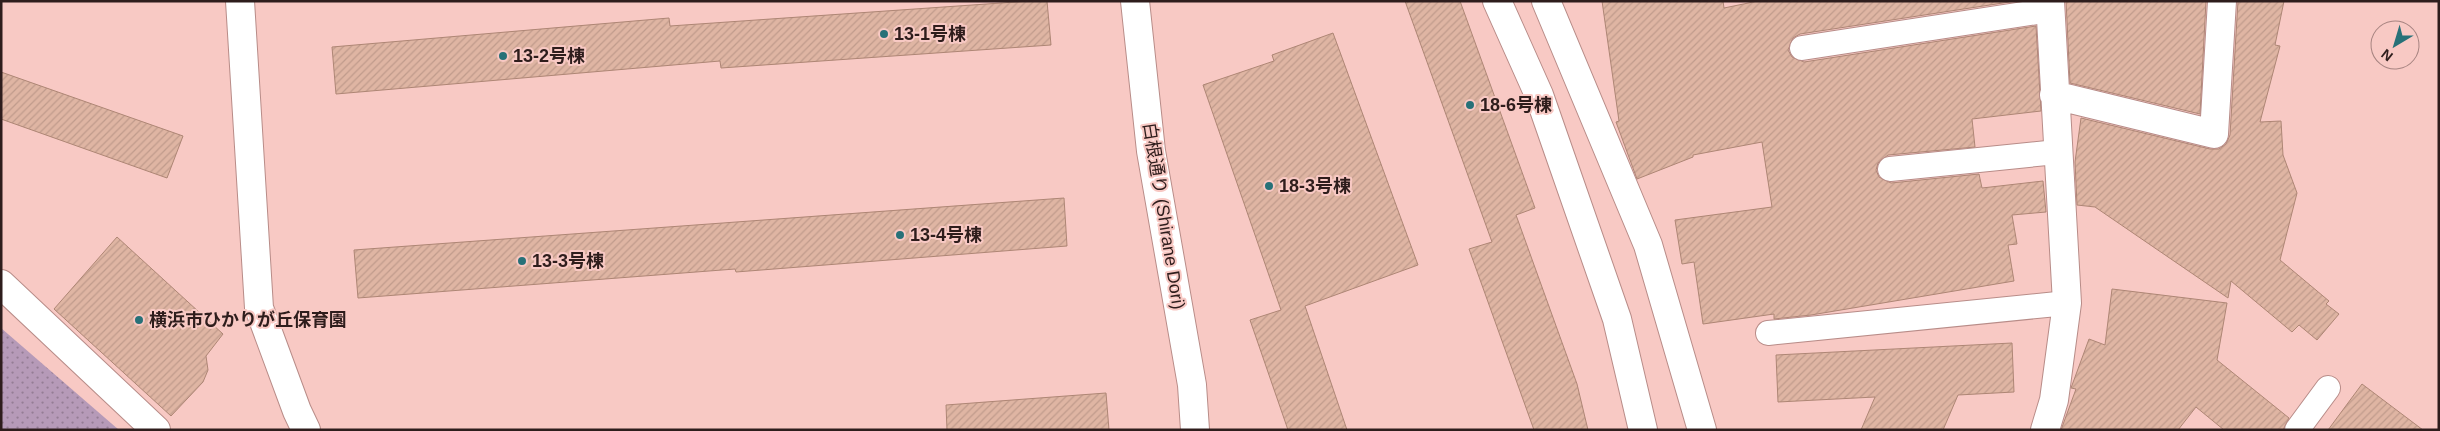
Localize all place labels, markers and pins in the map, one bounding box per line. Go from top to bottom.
place label: 13-1号棟 [894,24,966,44]
marker: 13-1号棟 [878,28,890,40]
place label: 13-2号棟 [513,46,585,66]
marker: 13-2号棟 [497,50,509,62]
place label: 18-6号棟 [1480,95,1552,115]
marker: 18-6号棟 [1464,99,1476,111]
place label: 18-3号棟 [1279,176,1351,196]
marker: 18-3号棟 [1263,180,1275,192]
place label: 13-4号棟 [910,225,982,245]
marker: 13-4号棟 [894,229,906,241]
place label: 13-3号棟 [532,251,604,271]
marker: 13-3号棟 [516,255,528,267]
place label: 横浜市ひかりが丘保育園 [149,310,347,330]
marker: 横浜市ひかりが丘保育園 [133,314,145,326]

